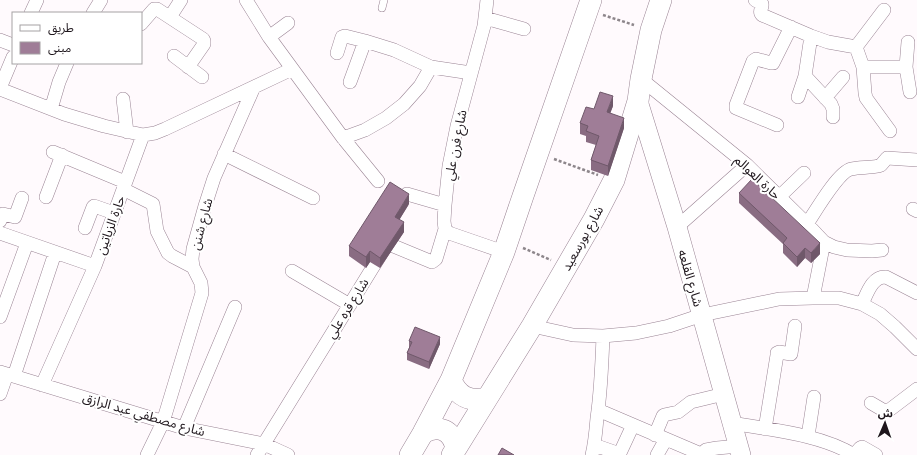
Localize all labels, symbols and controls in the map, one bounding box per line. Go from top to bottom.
legend [12,12,142,64]
text: طريق [48,19,74,36]
text: مبنى [48,39,71,56]
street label: شارع فرن علي [439,108,473,182]
street label: حارة العوالم [729,151,785,205]
street label: حارة الزياتين [91,193,129,257]
street label: شارع شنن [185,196,218,252]
street label: شارع بورسعيد [557,202,609,275]
street label: شارع القلعه [672,247,708,309]
street label: شارع قره علي [321,274,374,343]
street label: شارع مصطفي عبد الرازق [80,388,207,442]
north arrow [865,403,905,443]
text: ش [878,405,893,420]

